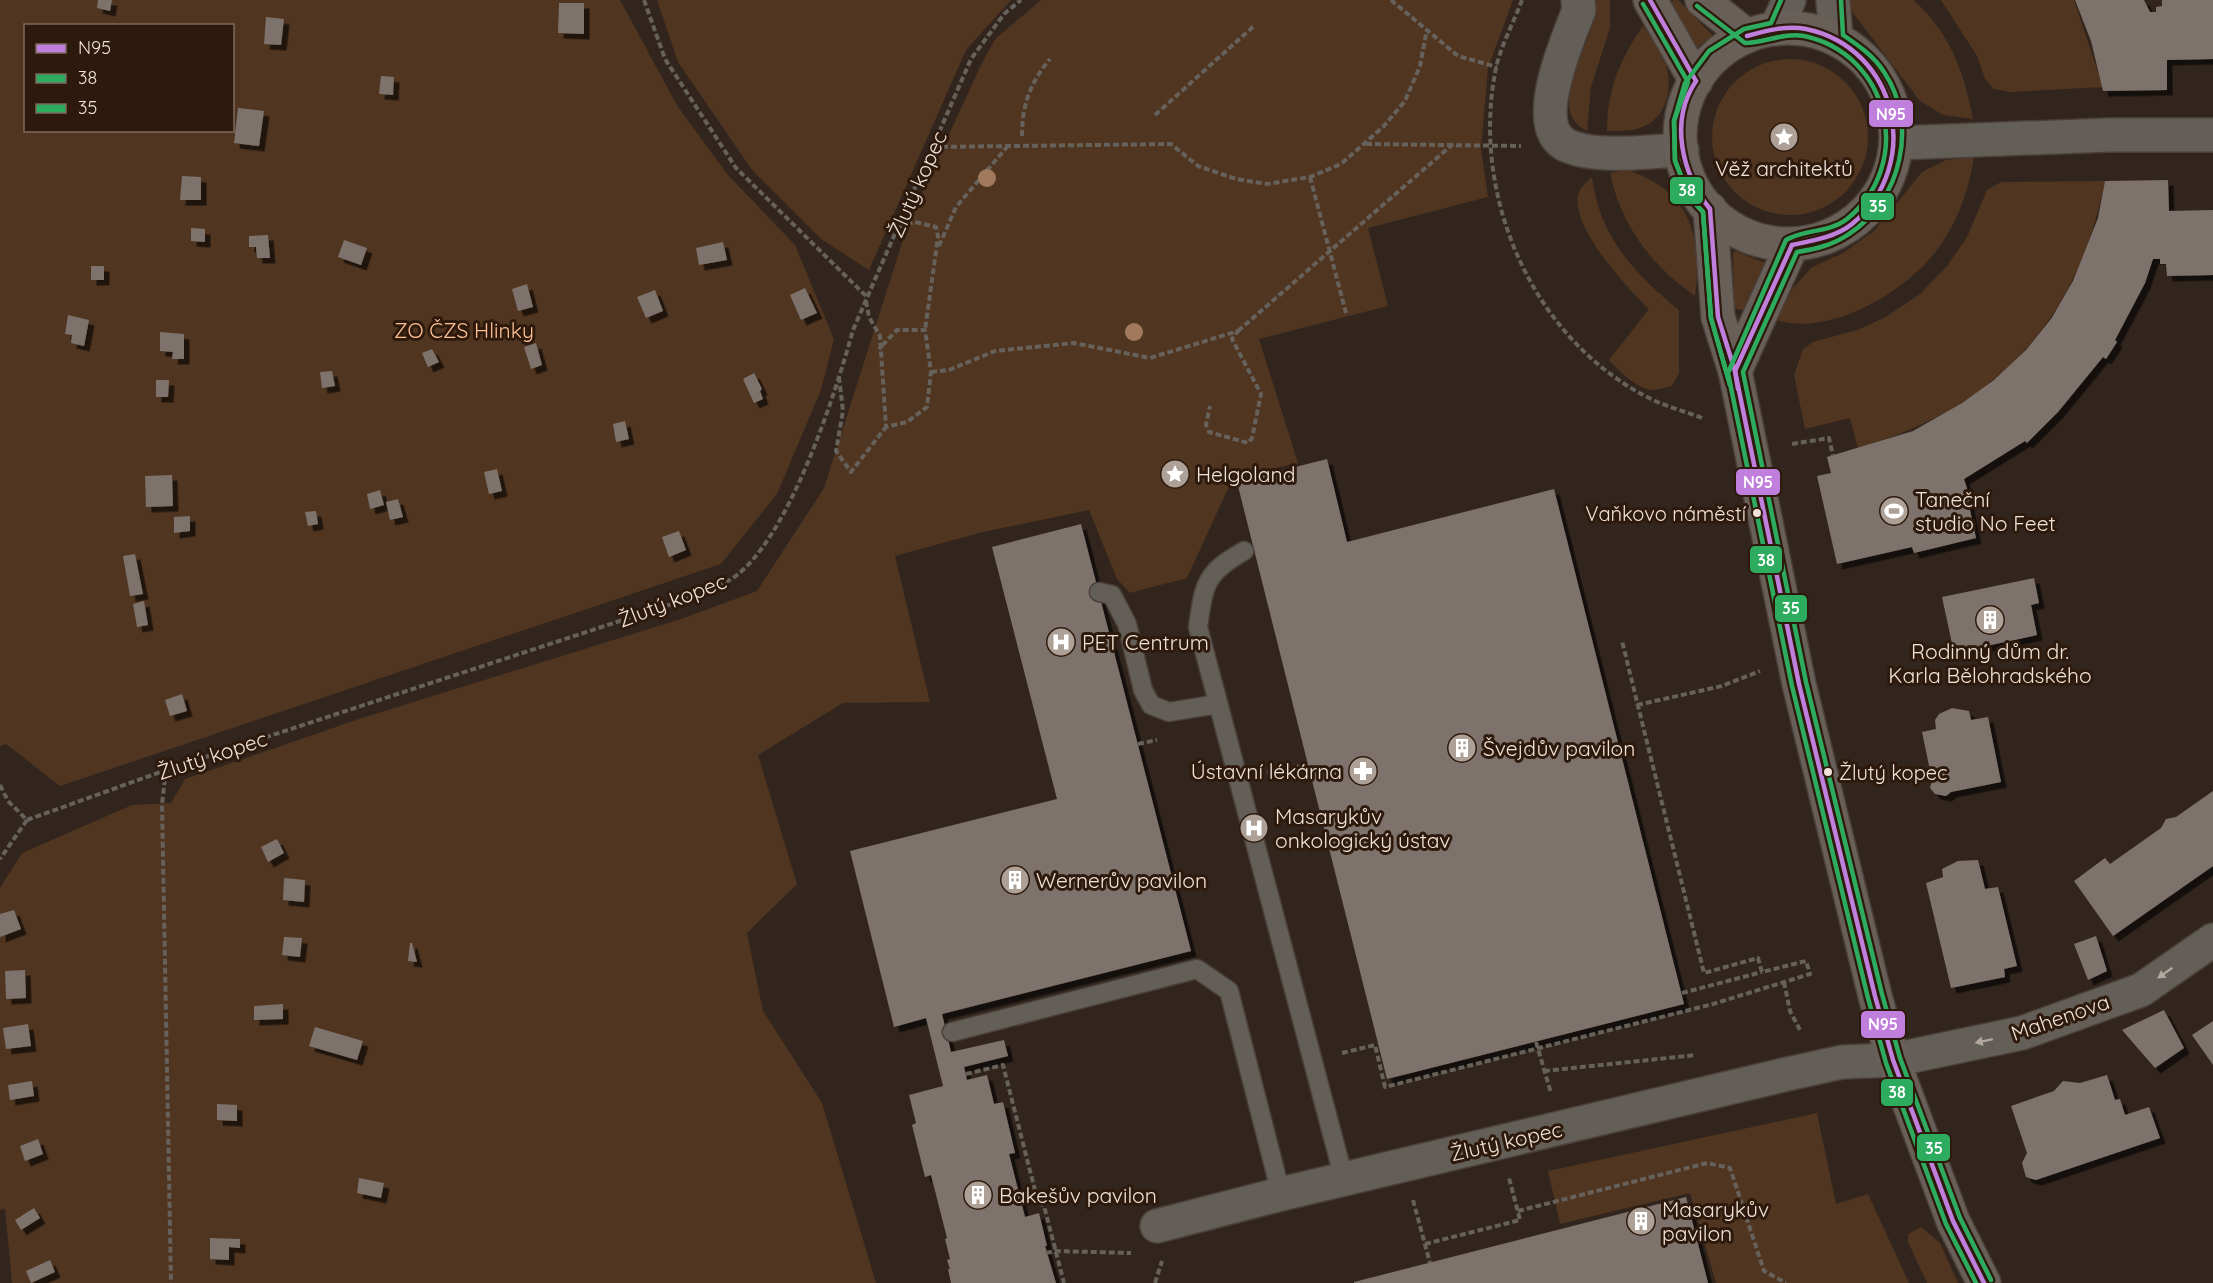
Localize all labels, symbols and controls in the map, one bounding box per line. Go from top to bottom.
legend [24,24,234,132]
text: N95 [78,36,111,59]
text: 38 [78,66,97,89]
text: 35 [78,96,97,119]
line badge: N95 [1868,99,1914,128]
text: N95 [1876,104,1906,124]
place icon: Věž architektů [1768,121,1800,153]
street label: Žlutý kopec [882,127,952,241]
place label: Věž architektů [1715,155,1853,181]
line badge: 38 [1669,176,1704,205]
text: 38 [1678,180,1696,200]
line badge: 35 [1860,192,1895,221]
text: 35 [1869,196,1887,216]
park label: ZO ČZS Hlinky [394,317,534,343]
place icon: Helgoland [1159,458,1191,490]
place label: Helgoland [1196,461,1295,487]
line badge: N95 [1735,468,1781,496]
text: N95 [1743,472,1773,492]
place label: Taneční studio No Feet [1915,486,2056,536]
sports icon: Taneční studio No Feet [1878,495,1910,527]
place label: Vaňkovo náměstí [1585,501,1747,526]
marker: Vaňkovo náměstí [1751,507,1763,519]
line badge: 38 [1749,545,1783,574]
text: 38 [1757,550,1775,570]
street label: Žlutý kopec [614,567,730,633]
line badge: 35 [1774,594,1808,623]
text: 35 [1782,598,1800,618]
building icon: Rodinný dům dr. Karla Bělohradského [1974,604,2006,636]
hospital icon: PET Centrum [1045,626,1077,658]
place label: PET Centrum [1082,629,1209,655]
place label: Rodinný dům dr. Karla Bělohradského [1888,638,2092,688]
street label: Žlutý kopec [154,725,270,785]
building icon: Švejdův pavilon [1446,732,1478,764]
place label: Švejdův pavilon [1483,735,1635,761]
pharmacy icon: Ústavní lékárna [1347,755,1379,787]
place label: Ústavní lékárna [1191,758,1342,784]
place label: Žlutý kopec [1839,760,1947,785]
marker: Žlutý kopec [1822,766,1834,778]
place label: Masarykův onkologický ústav [1275,803,1450,853]
hospital icon: Masarykův onkologický ústav [1238,812,1270,844]
building icon: Wernerův pavilon [999,864,1031,896]
place label: Wernerův pavilon [1036,867,1207,893]
one-way arrow [2157,967,2173,978]
street label: Mahenova [2007,988,2113,1046]
line badge: N95 [1860,1010,1906,1039]
text: N95 [1868,1014,1898,1034]
one-way arrow [1974,1037,1993,1046]
line badge: 38 [1880,1078,1914,1107]
text: 38 [1888,1082,1906,1102]
street label: Žlutý kopec [1448,1115,1565,1166]
line badge: 35 [1916,1133,1951,1162]
text: 35 [1925,1138,1943,1158]
building icon: Bakešův pavilon [962,1179,994,1211]
place label: Bakešův pavilon [999,1182,1157,1208]
place label: Masarykův pavilon [1662,1196,1769,1246]
building icon: Masarykův pavilon [1625,1205,1657,1237]

